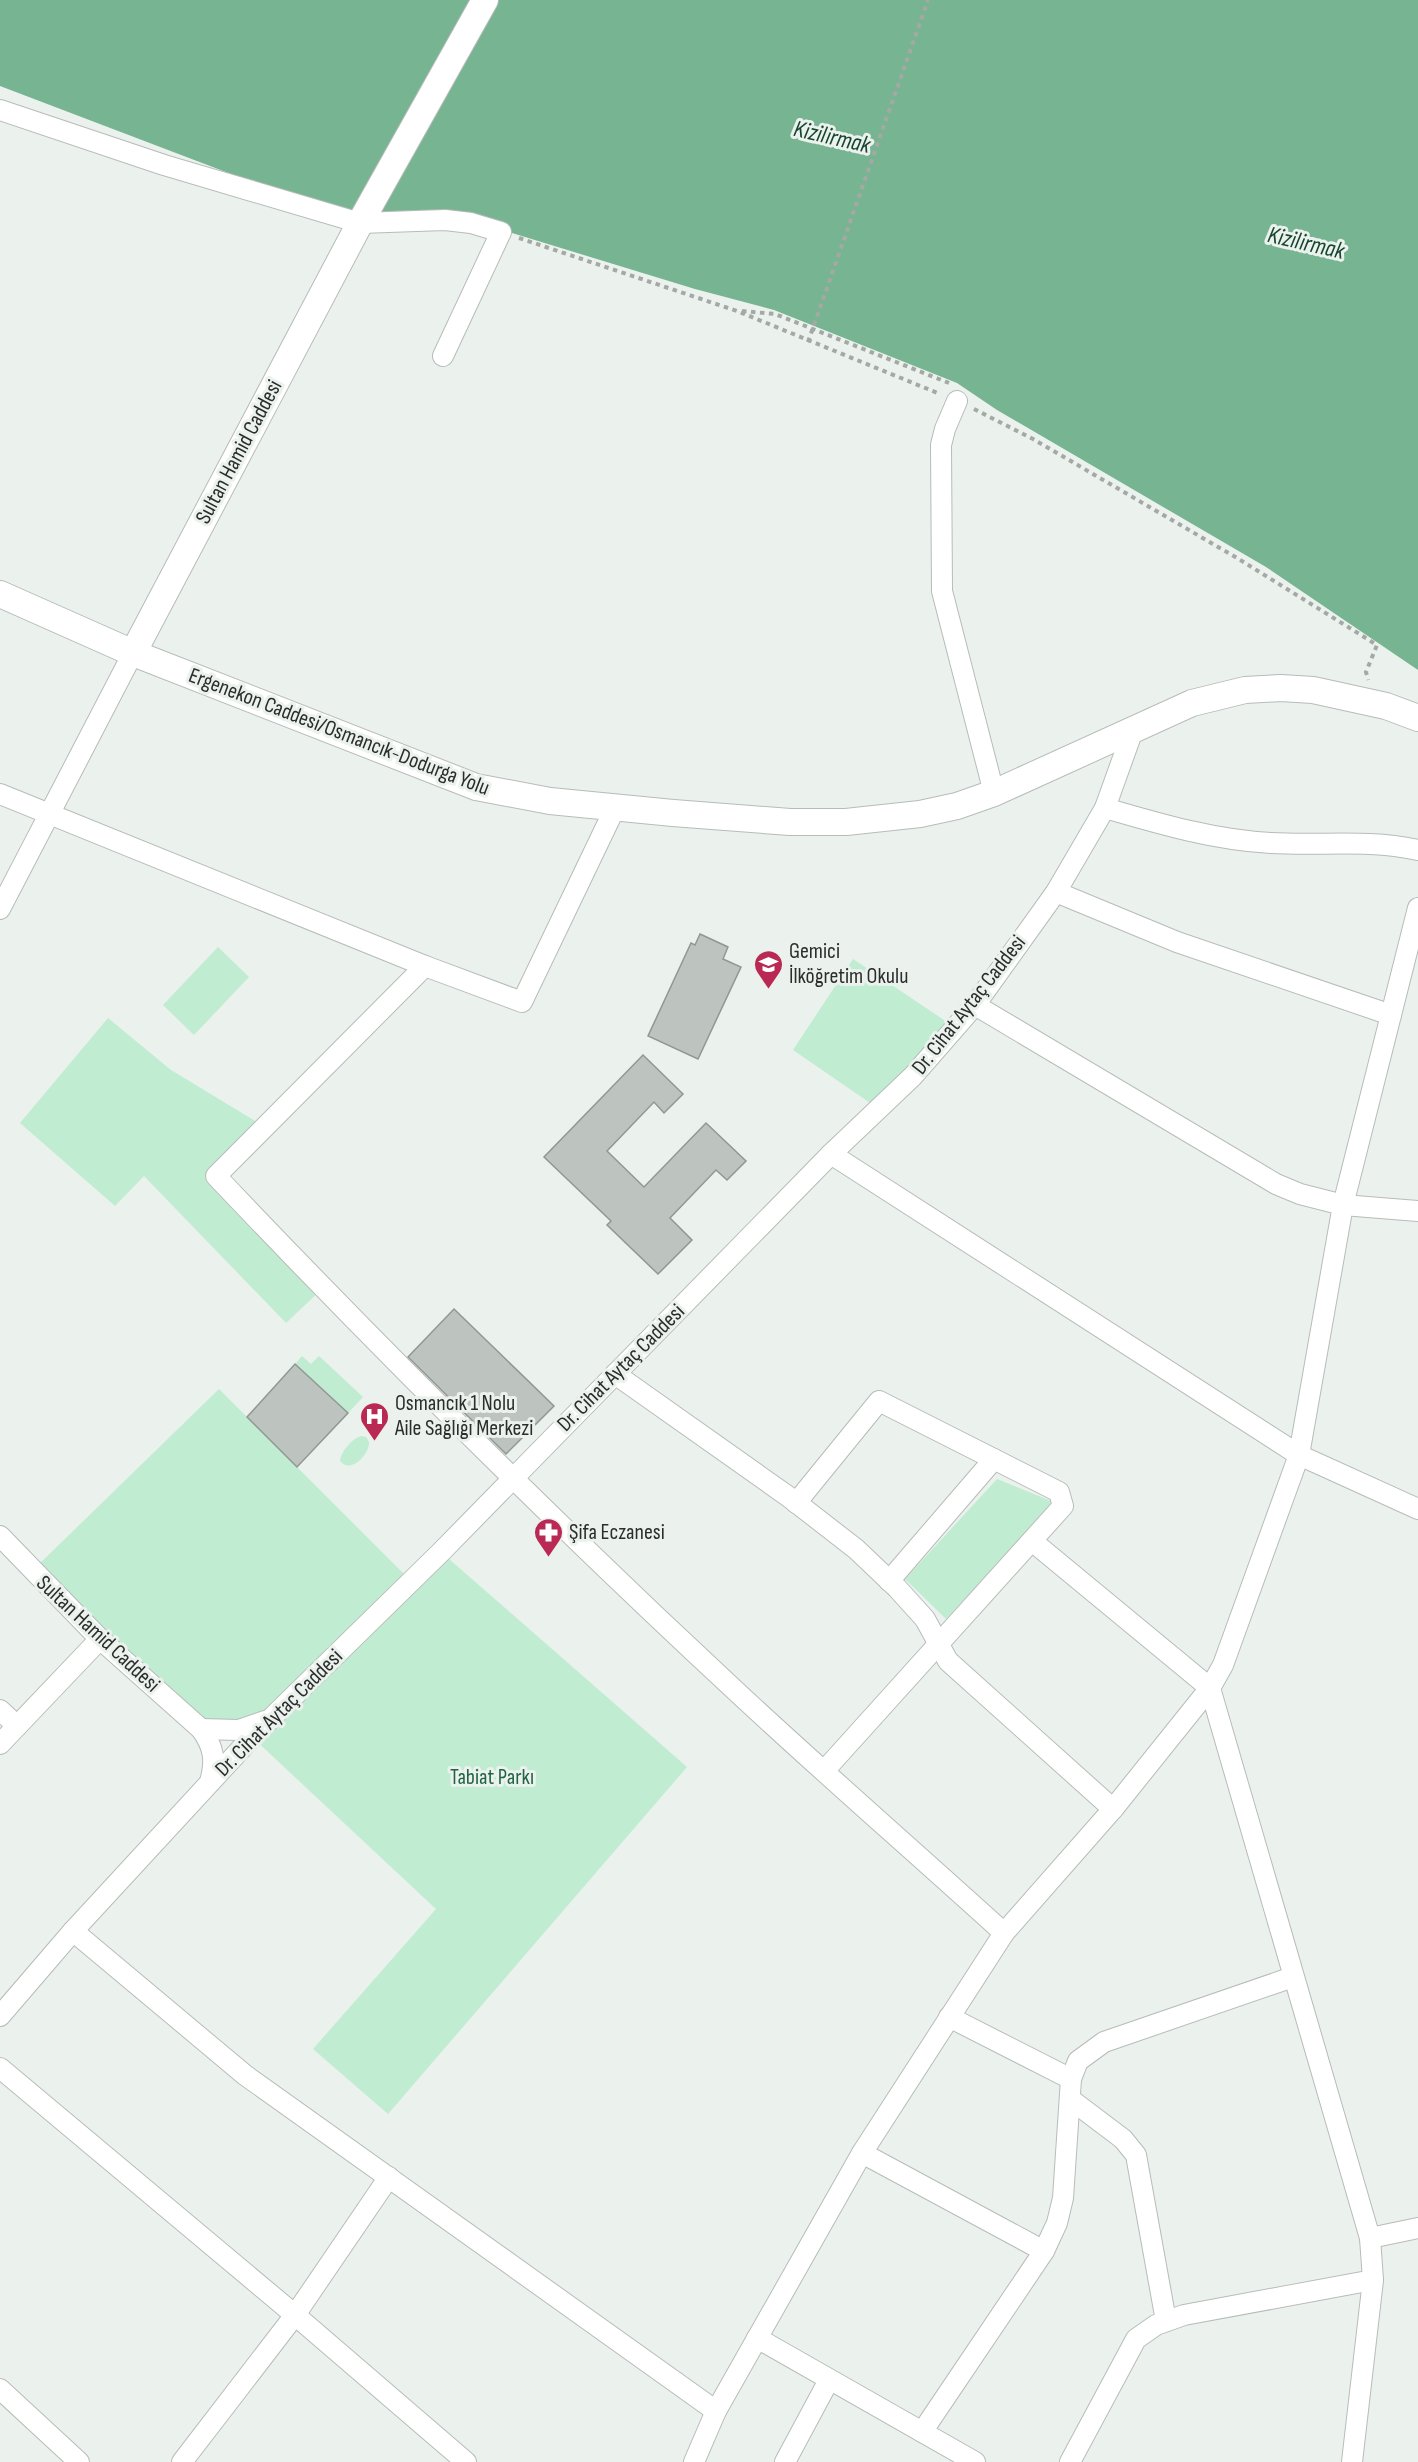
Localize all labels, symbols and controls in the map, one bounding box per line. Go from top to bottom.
water label: Kizilirmak [791,114,874,160]
water label: Kizilirmak [1265,220,1348,266]
street label: Sultan Hamid Caddesi [190,375,288,529]
street label: Ergenekon Caddesi/Osmancık-Dodurga Yolu [185,662,493,802]
street label: Dr. Cihat Aytaç Caddesi [906,930,1032,1080]
place label: Gemici İlköğretim Okulu [789,938,908,990]
school or university icon: Gemici İlköğretim Okulu [752,948,784,990]
street label: Dr. Cihat Aytaç Caddesi [552,1299,690,1437]
place label: Osmancık 1 Nolu Aile Sağlığı Merkezi [394,1390,533,1442]
hospital icon: Osmancık 1 Nolu Aile Sağlığı Merkezi [358,1400,390,1442]
pharmacy icon: Şifa Eczanesi [532,1516,564,1558]
place label: Şifa Eczanesi [569,1519,665,1546]
street label: Sultan Hamid Caddesi [31,1570,165,1698]
street label: Dr. Cihat Aytaç Caddesi [210,1644,348,1782]
park label: Tabiat Parkı [450,1764,534,1791]

